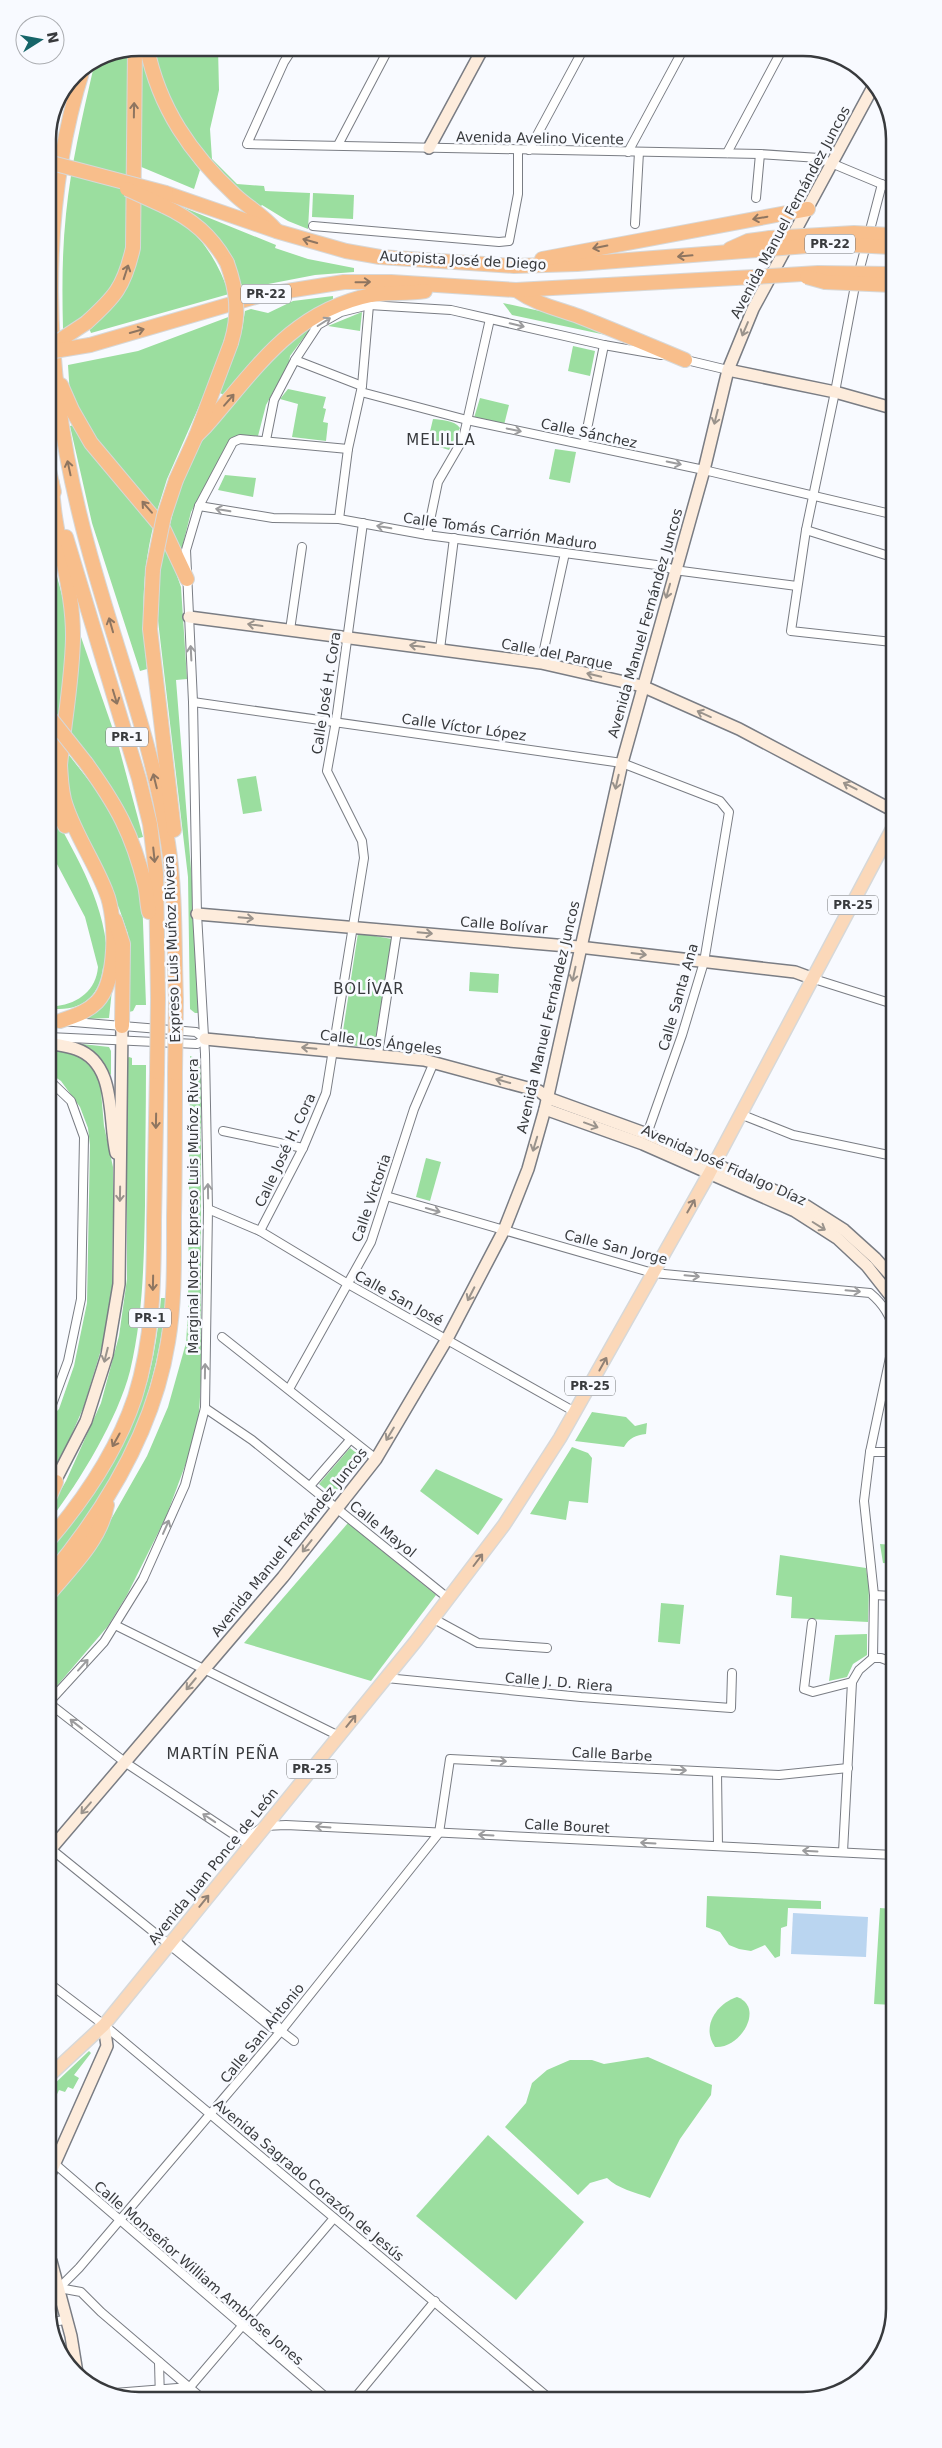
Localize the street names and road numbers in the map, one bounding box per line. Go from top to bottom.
street label: Avenida Manuel Fernández Juncos [727,103,853,321]
street label: Avenida Avelino Vicente [456,129,624,147]
road number: PR-22 [805,234,855,253]
street label: Autopista José de Diego [379,248,547,272]
road number: PR-22 [241,284,291,304]
street label: Calle Sánchez [539,415,639,451]
street label: Avenida Manuel Fernández Juncos [604,506,686,740]
street label: Calle Tomás Carrión Maduro [402,509,598,553]
street label: Calle José H. Cora [308,630,344,756]
street label: Calle del Parque [500,635,614,673]
street label: Calle Víctor López [401,710,527,744]
road number: PR-1 [106,728,148,746]
street label: Expreso Luis Muñoz Rivera [161,855,183,1043]
road number: PR-25 [828,896,878,914]
street label: Avenida Manuel Fernández Juncos [513,899,583,1135]
street label: Calle Bolívar [460,913,549,937]
street label: Calle Santa Ana [655,941,701,1053]
street label: Calle Los Ángeles [319,1027,443,1057]
street label: Marginal Norte Expreso Luis Muñoz Rivera [185,1058,201,1354]
street label: Calle José H. Cora [252,1090,318,1210]
street label: Avenida José Fidalgo Díaz [639,1121,809,1209]
street label: Calle Victoria [348,1152,394,1244]
street label: Calle San Jorge [563,1226,669,1268]
street label: Calle San José [352,1267,446,1329]
road number: PR-1 [129,1309,171,1328]
road number: PR-25 [565,1376,615,1395]
street label: Avenida Manuel Fernández Juncos [208,1444,370,1640]
street label: Calle Mayol [347,1497,419,1561]
street label: Calle J. D. Riera [504,1669,614,1695]
street label: Calle Barbe [571,1744,653,1764]
road number: PR-25 [287,1760,337,1778]
street label: Avenida Juan Ponce de León [145,1784,281,1948]
street label: Calle Bouret [524,1816,611,1836]
street label: Calle San Antonio [217,1980,307,2086]
street label: Avenida Sagrado Corazón de Jesús [211,2096,407,2264]
street label: Calle Monseñor William Ambrose Jones [91,2178,307,2368]

